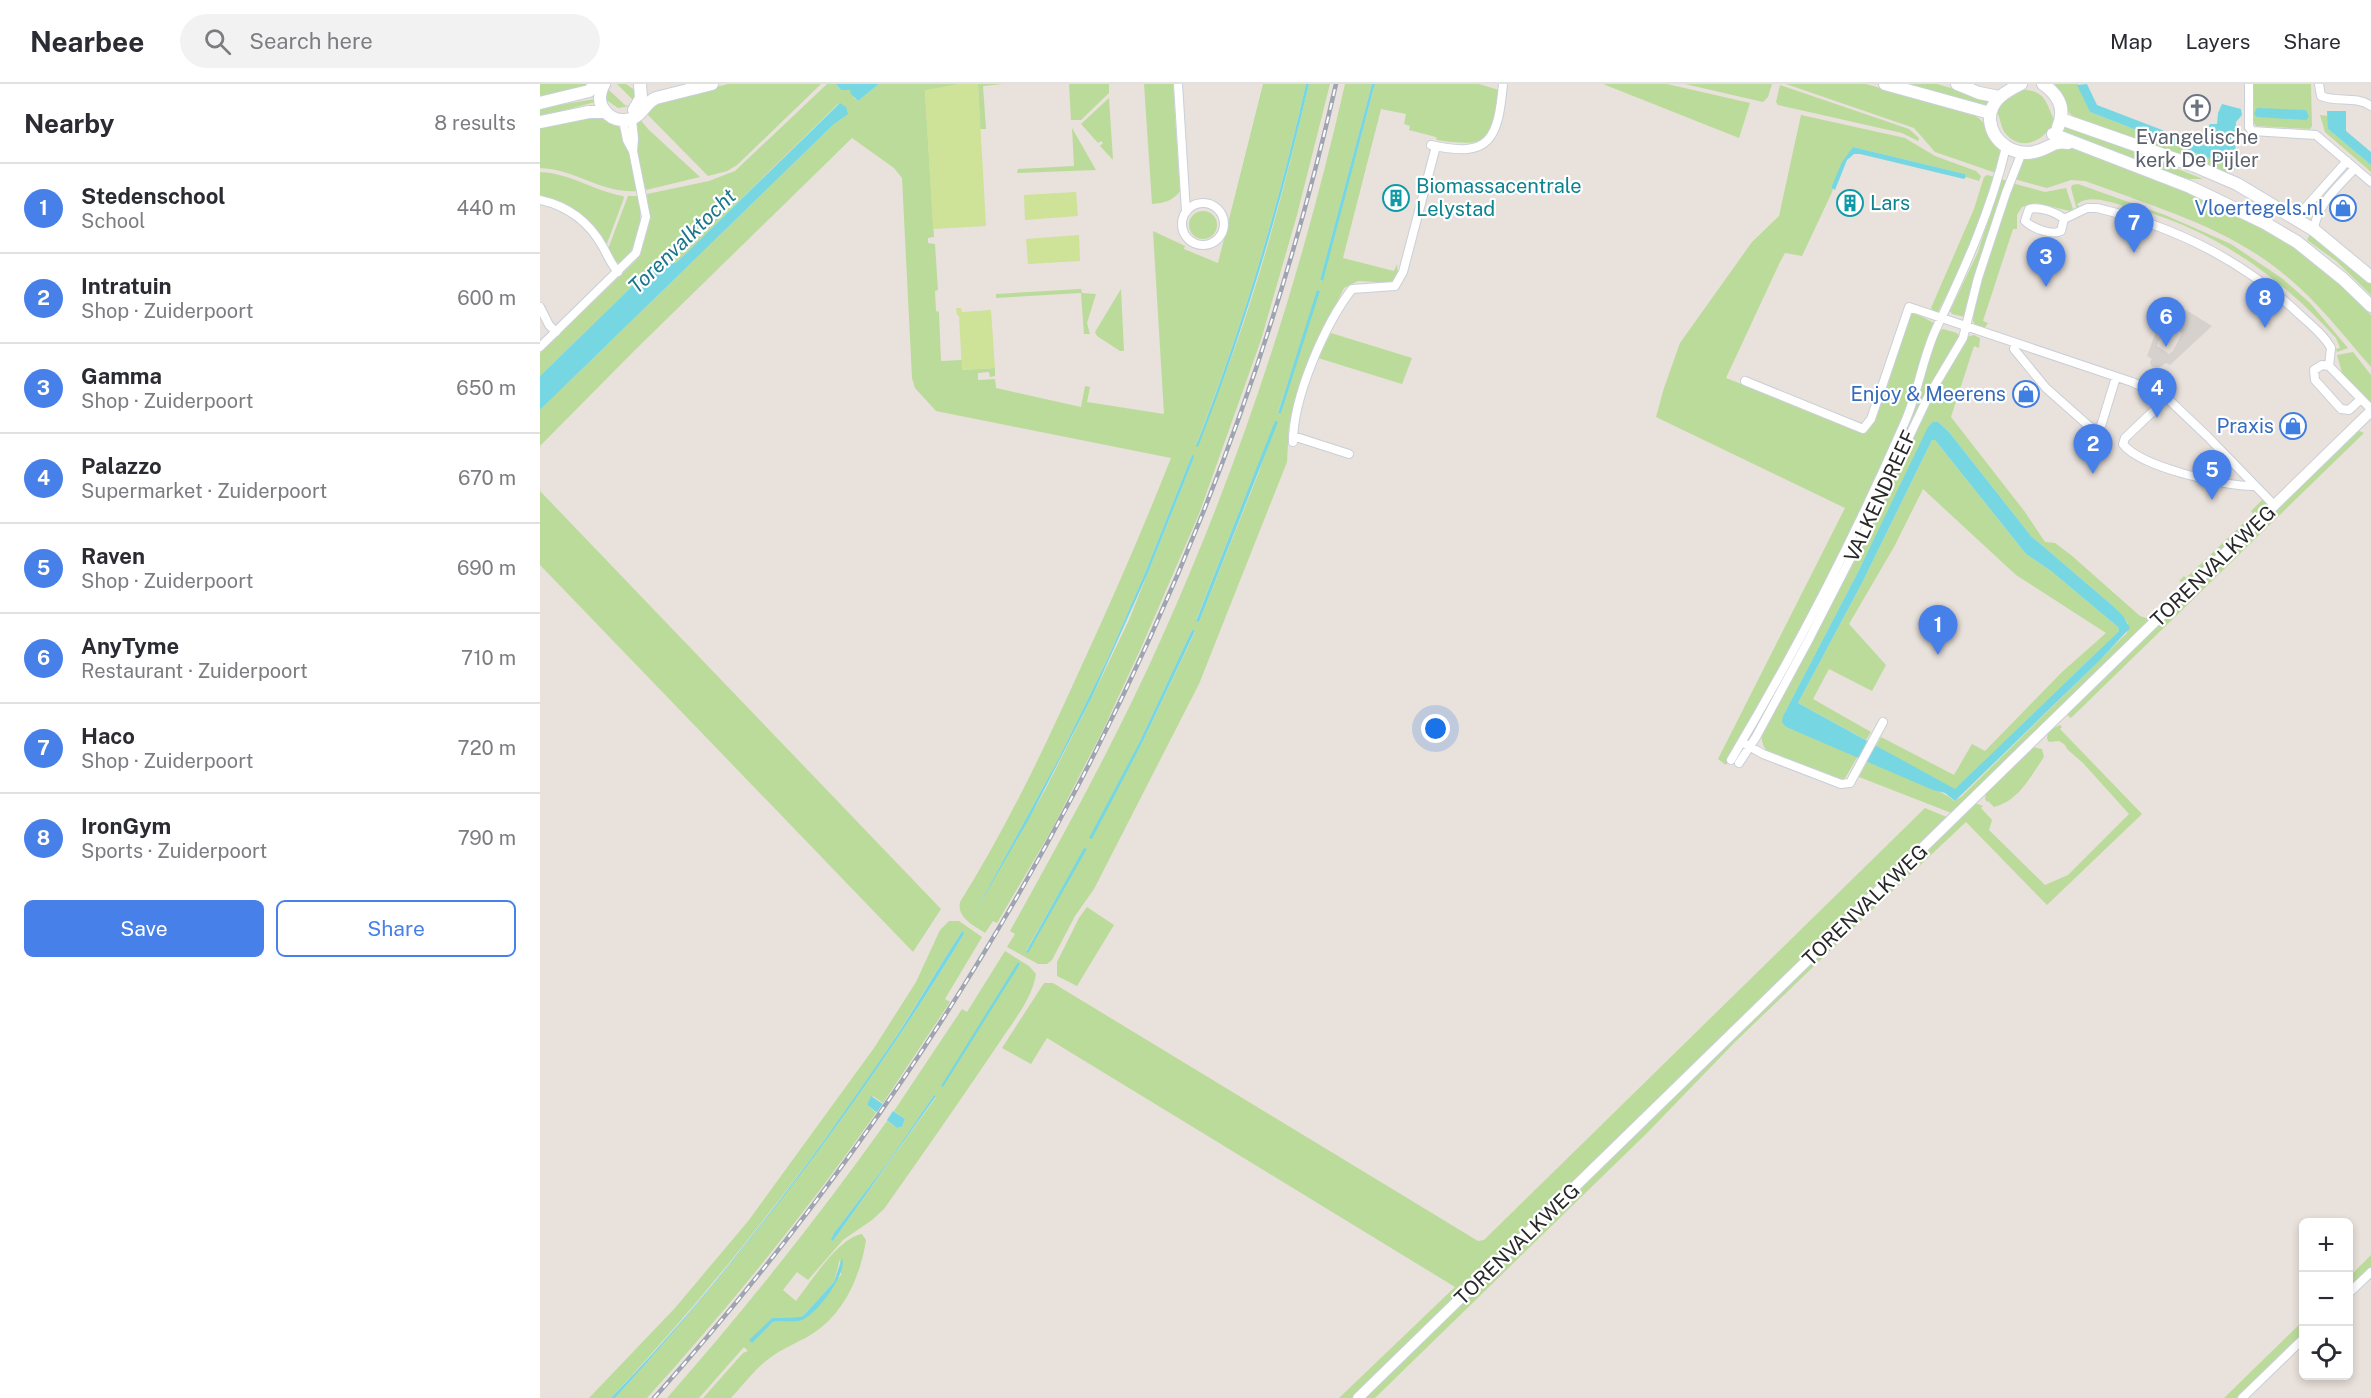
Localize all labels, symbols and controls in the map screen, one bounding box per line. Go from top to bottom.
search box [180,14,600,68]
text: Nearbee [30,25,144,58]
icon: search [201,25,234,58]
text: Search here [249,28,373,54]
text: Map [2110,29,2153,54]
text: Layers [2186,29,2250,54]
text: Share [2283,29,2341,54]
church icon: Evangelische kerk De Pijler [2182,93,2212,123]
text: Nearby [24,108,114,139]
text: 8 results [434,111,516,135]
place label: Evangelische kerk De Pijler [2135,125,2259,172]
place label: Biomassacentrale Lelystad [1416,174,1582,221]
text: Stedenschool [81,183,226,209]
water label: Torenvalktocht [623,183,741,299]
building icon: Biomassacentrale Lelystad [1381,183,1411,213]
building icon: Lars [1835,188,1865,218]
place label: Lars [1870,191,1910,215]
shop icon: Vloertegels.nl [2328,193,2358,223]
text: 1 [39,196,48,220]
text: 440 m [456,196,516,220]
place label: Vloertegels.nl [2195,196,2324,220]
pin: 7 [2114,204,2154,253]
text: School [81,209,145,233]
pin: 3 [2026,238,2066,287]
text: Intratuin [81,273,172,299]
pin: 8 [2246,278,2284,328]
text: 2 [37,286,50,310]
text: 600 m [457,286,516,310]
pin: 6 [2146,298,2186,347]
text: Shop · Zuiderpoort [81,299,253,323]
text: Gamma [81,363,162,389]
pin: 4 [2138,368,2176,418]
text: 3 [37,376,50,400]
text: 650 m [456,376,516,400]
shop icon: Enjoy & Meerens [2011,379,2041,409]
place label: Enjoy & Meerens [1851,382,2006,406]
text: Shop · Zuiderpoort [81,389,253,413]
shop icon: Praxis [2278,411,2308,441]
place label: Praxis [2217,414,2274,438]
pin: 2 [2074,424,2112,474]
street label: VALKENDREEF [1839,426,1921,566]
pin: 5 [2192,450,2232,500]
text: Palazzo [81,453,162,479]
text: 4 [37,466,50,490]
text: 670 m [458,466,516,490]
text: Supermarket · Zuiderpoort [81,479,327,503]
street label: TORENVALKWEG [2146,500,2280,632]
text: Raven [81,543,145,569]
text: 5 [37,556,50,580]
text: 690 m [457,556,516,580]
text: Shop · Zuiderpoort [81,569,253,593]
pin: 1 [1918,606,1958,655]
text: AnyTyme [81,633,179,659]
text: 6 [37,646,50,670]
text: 710 m [461,646,516,670]
text: Restaurant · Zuiderpoort [81,659,308,683]
your location [1421,714,1450,743]
text: Haco [81,723,135,749]
text: 7 [37,736,50,760]
text: 720 m [458,736,516,760]
text: Shop · Zuiderpoort [81,749,253,773]
text: IronGym [81,813,171,839]
text: 8 [37,826,50,850]
text: 790 m [458,826,516,850]
text: Sports · Zuiderpoort [81,839,267,863]
street label: TORENVALKWEG [1798,839,1932,971]
button: Save [24,900,264,957]
button: Share [276,900,516,957]
street label: TORENVALKWEG [1450,1178,1584,1310]
map controls [2299,1218,2353,1380]
button: + [2299,1218,2353,1272]
button: − [2299,1272,2353,1326]
button: locate [2299,1326,2353,1380]

